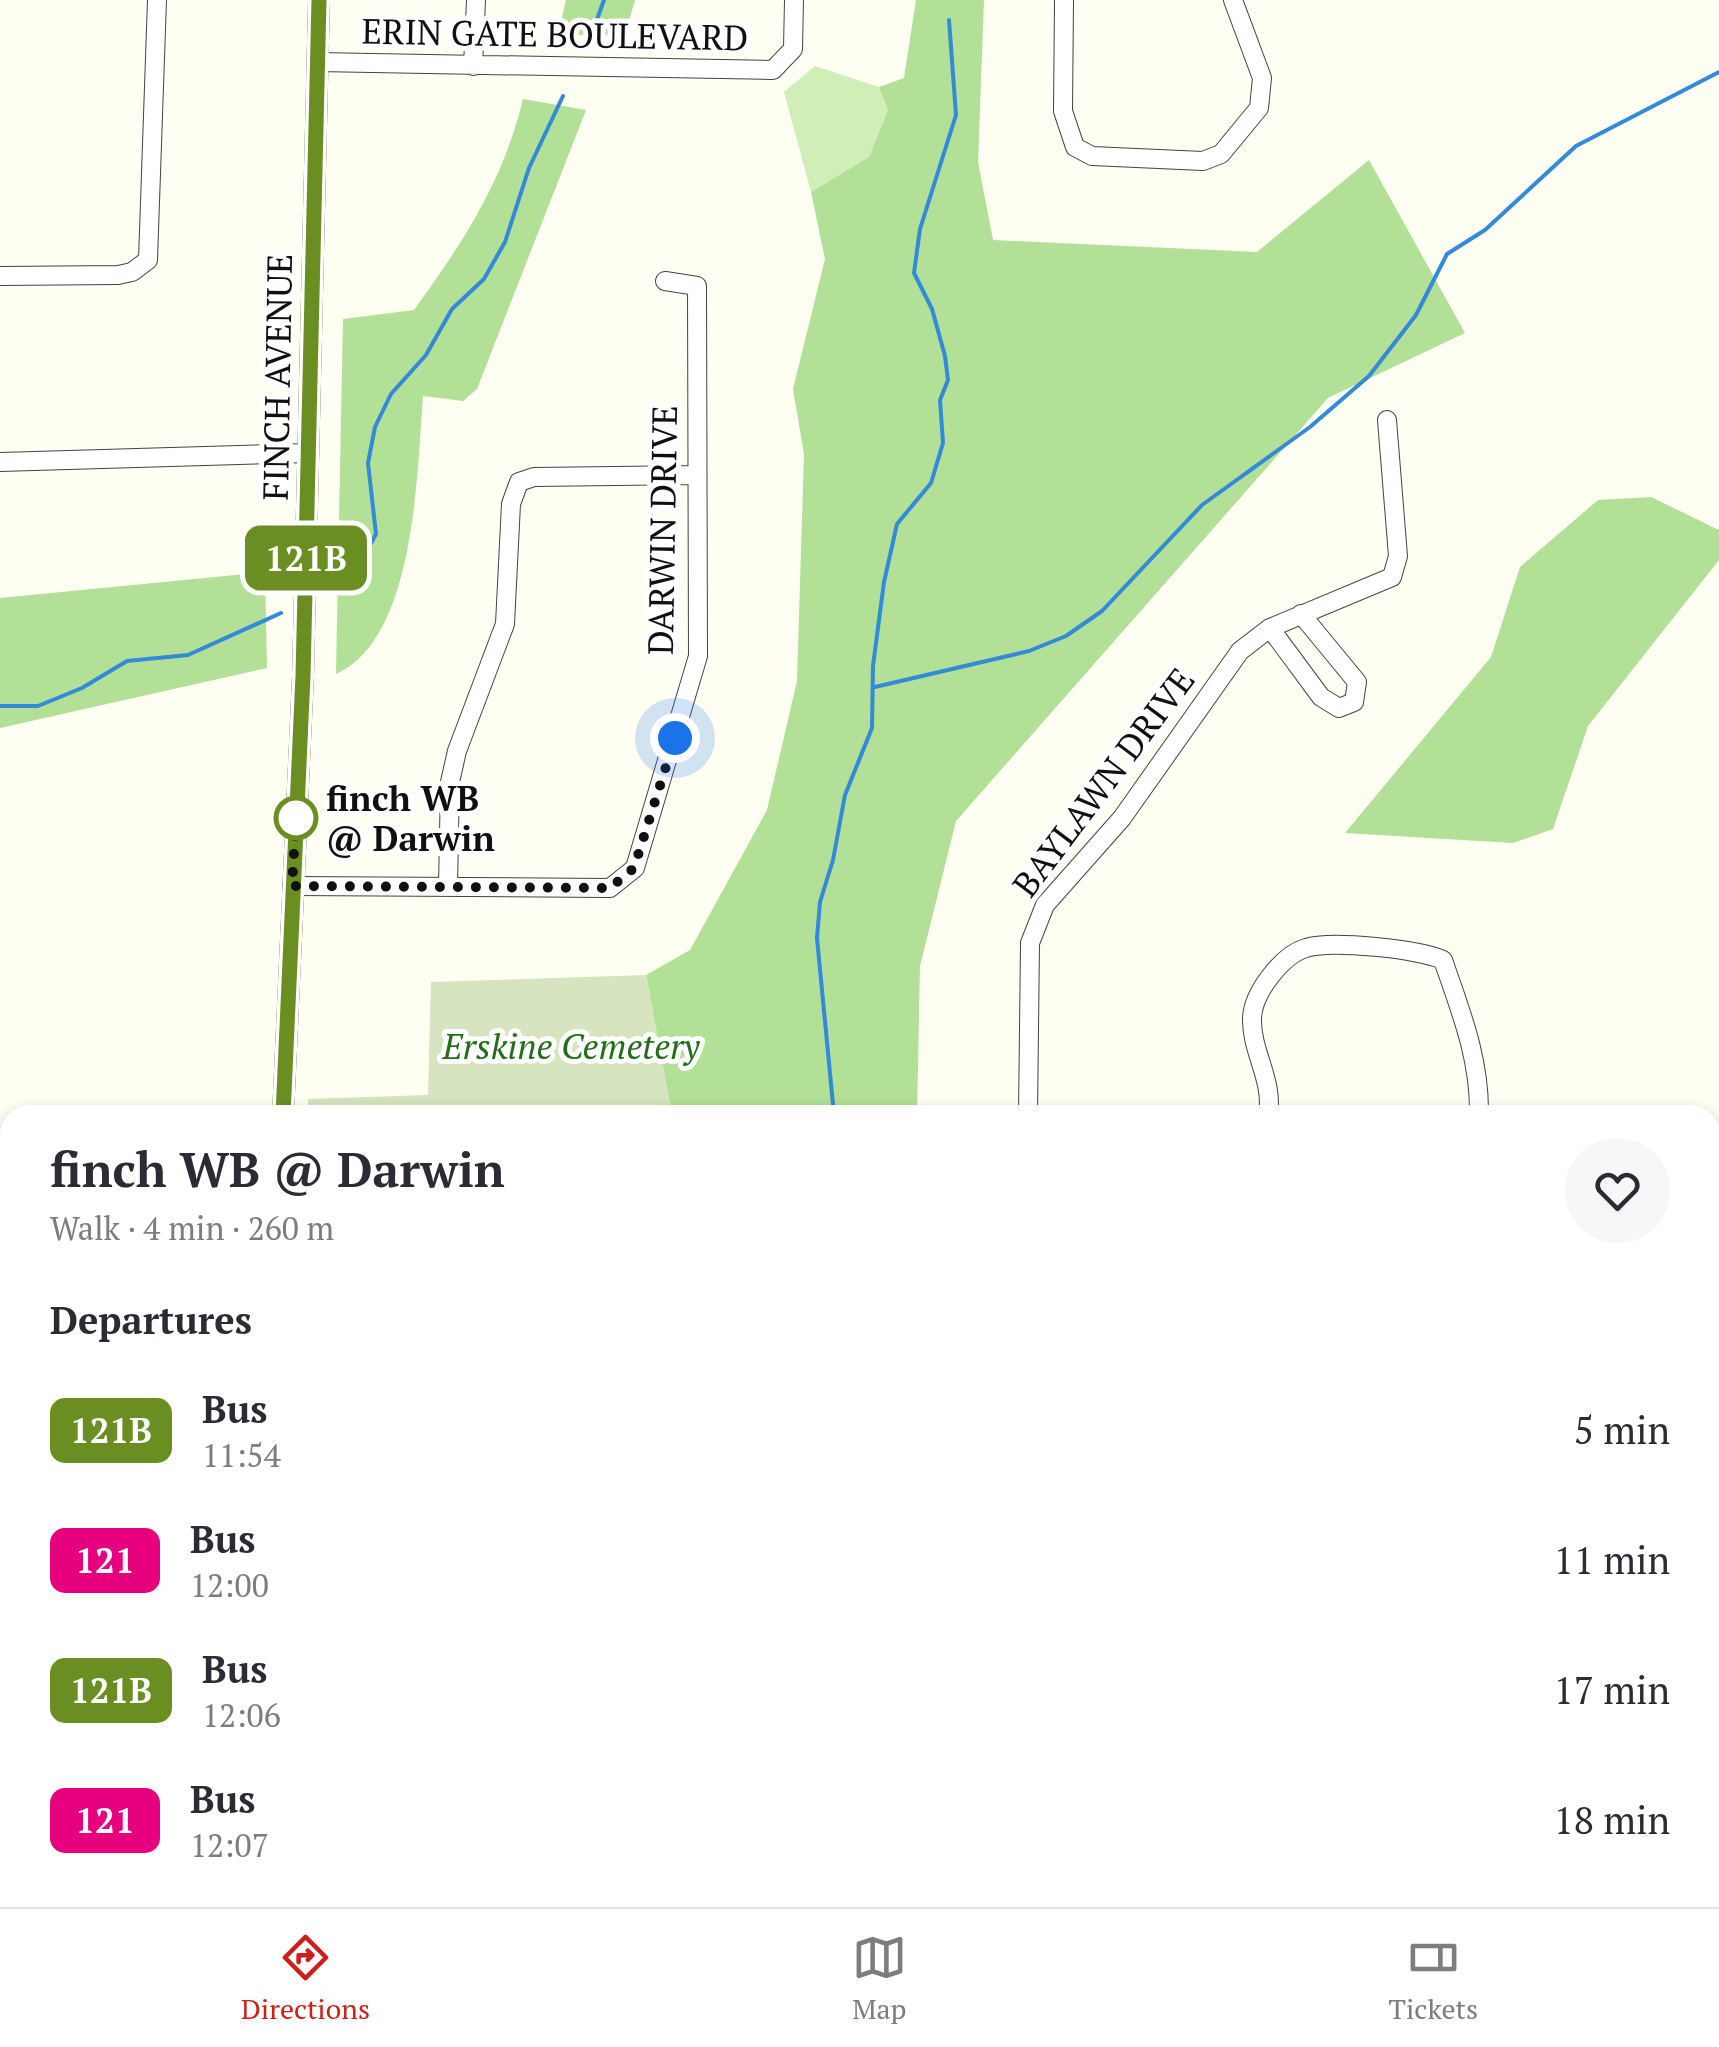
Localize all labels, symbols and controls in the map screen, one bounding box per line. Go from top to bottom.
street label: ERIN GATE BOULEVARD [361,8,749,60]
street label: FINCH AVENUE [252,253,302,501]
street label: DARWIN DRIVE [637,405,687,655]
line badge: 121B [236,526,376,590]
text: 121B [265,535,347,581]
street label: BAYLAWN DRIVE [1002,658,1204,906]
your location [650,713,700,763]
place label: finch WB @ Darwin [326,775,495,861]
marker: finch WB @ Darwin [275,797,317,839]
park label: Erskine Cemetery [442,1023,701,1069]
text: finch WB @ Darwin [50,1137,505,1201]
button: heart [1565,1138,1670,1243]
text: Walk · 4 min · 260 m [50,1207,334,1249]
text: Departures [50,1295,252,1345]
text: Bus [202,1384,268,1434]
text: 5 min [1574,1405,1670,1455]
text: 121B [70,1407,152,1453]
text: 11:54 [202,1434,281,1476]
text: Bus [190,1514,255,1564]
text: 11 min [1553,1535,1670,1585]
text: 121 [75,1537,135,1583]
text: 12:00 [190,1564,269,1606]
text: Bus [202,1644,268,1694]
text: 17 min [1553,1665,1670,1715]
text: 121B [70,1667,152,1713]
text: 12:06 [202,1694,281,1736]
text: Bus [190,1774,255,1824]
text: 18 min [1553,1795,1670,1845]
text: 121 [75,1797,135,1843]
text: 12:07 [190,1824,269,1866]
tab: Directions [241,1930,370,2027]
tab: Map [852,1930,907,2027]
tab: Tickets [1389,1930,1478,2027]

